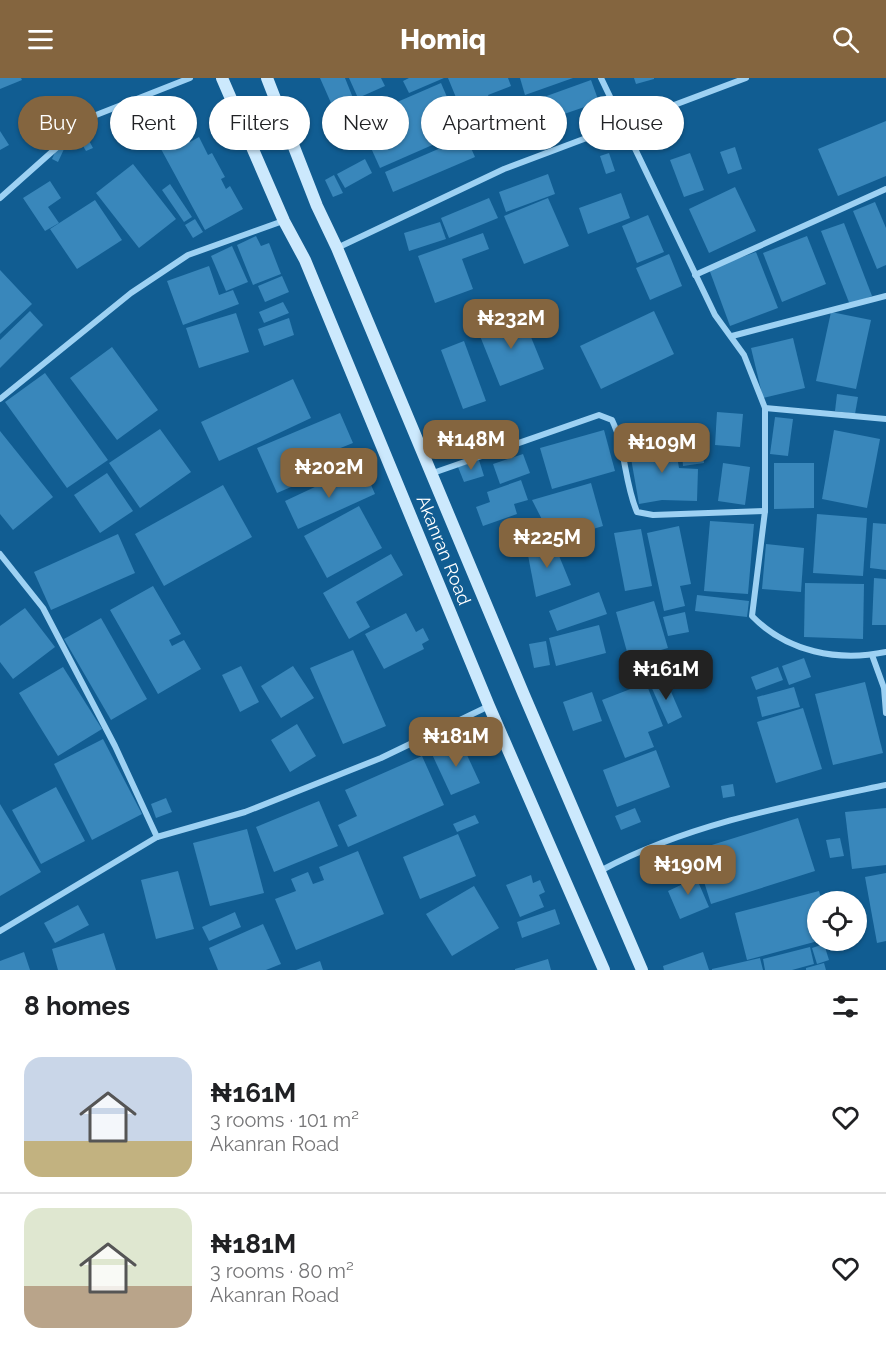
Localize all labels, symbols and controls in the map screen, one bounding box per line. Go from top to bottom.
icon: menu [24,23,57,56]
icon: search [829,23,862,56]
text: Homiq [400,24,486,55]
chip: Buy [18,96,98,150]
chip: Rent [110,96,197,150]
chip: Filters [209,96,310,150]
chip: New [322,96,409,150]
chip: Apartment [421,96,567,150]
chip: House [579,96,684,150]
pin: ₦232M [469,299,553,350]
text: ₦232M [477,306,545,330]
pin: ₦148M [429,420,513,471]
pin: ₦109M [620,423,704,474]
text: ₦148M [437,427,505,451]
text: ₦109M [628,430,696,454]
pin: ₦202M [287,448,371,499]
text: ₦202M [294,455,364,479]
street label: Akanran Road [412,492,476,608]
pin: ₦225M [505,518,589,569]
text: ₦225M [513,525,581,549]
pin: ₦161M [624,650,708,701]
text: ₦161M [633,657,699,681]
pin: ₦181M [414,717,498,768]
text: ₦181M [423,724,489,748]
pin: ₦190M [646,845,730,896]
text: ₦190M [654,852,722,876]
map controls [807,891,867,951]
button: locate [807,891,867,951]
icon: filters [829,990,862,1023]
text: 8 homes [24,991,130,1021]
text: ₦161M [210,1078,296,1108]
icon: home [72,1081,144,1153]
icon: heart [829,1101,862,1134]
text: 3 rooms · 101 m² [210,1108,359,1132]
text: Akanran Road [210,1132,339,1156]
text: ₦181M [210,1229,296,1259]
icon: home [72,1232,144,1304]
icon: heart [829,1252,862,1285]
text: 3 rooms · 80 m² [210,1259,354,1283]
text: Akanran Road [210,1283,339,1307]

